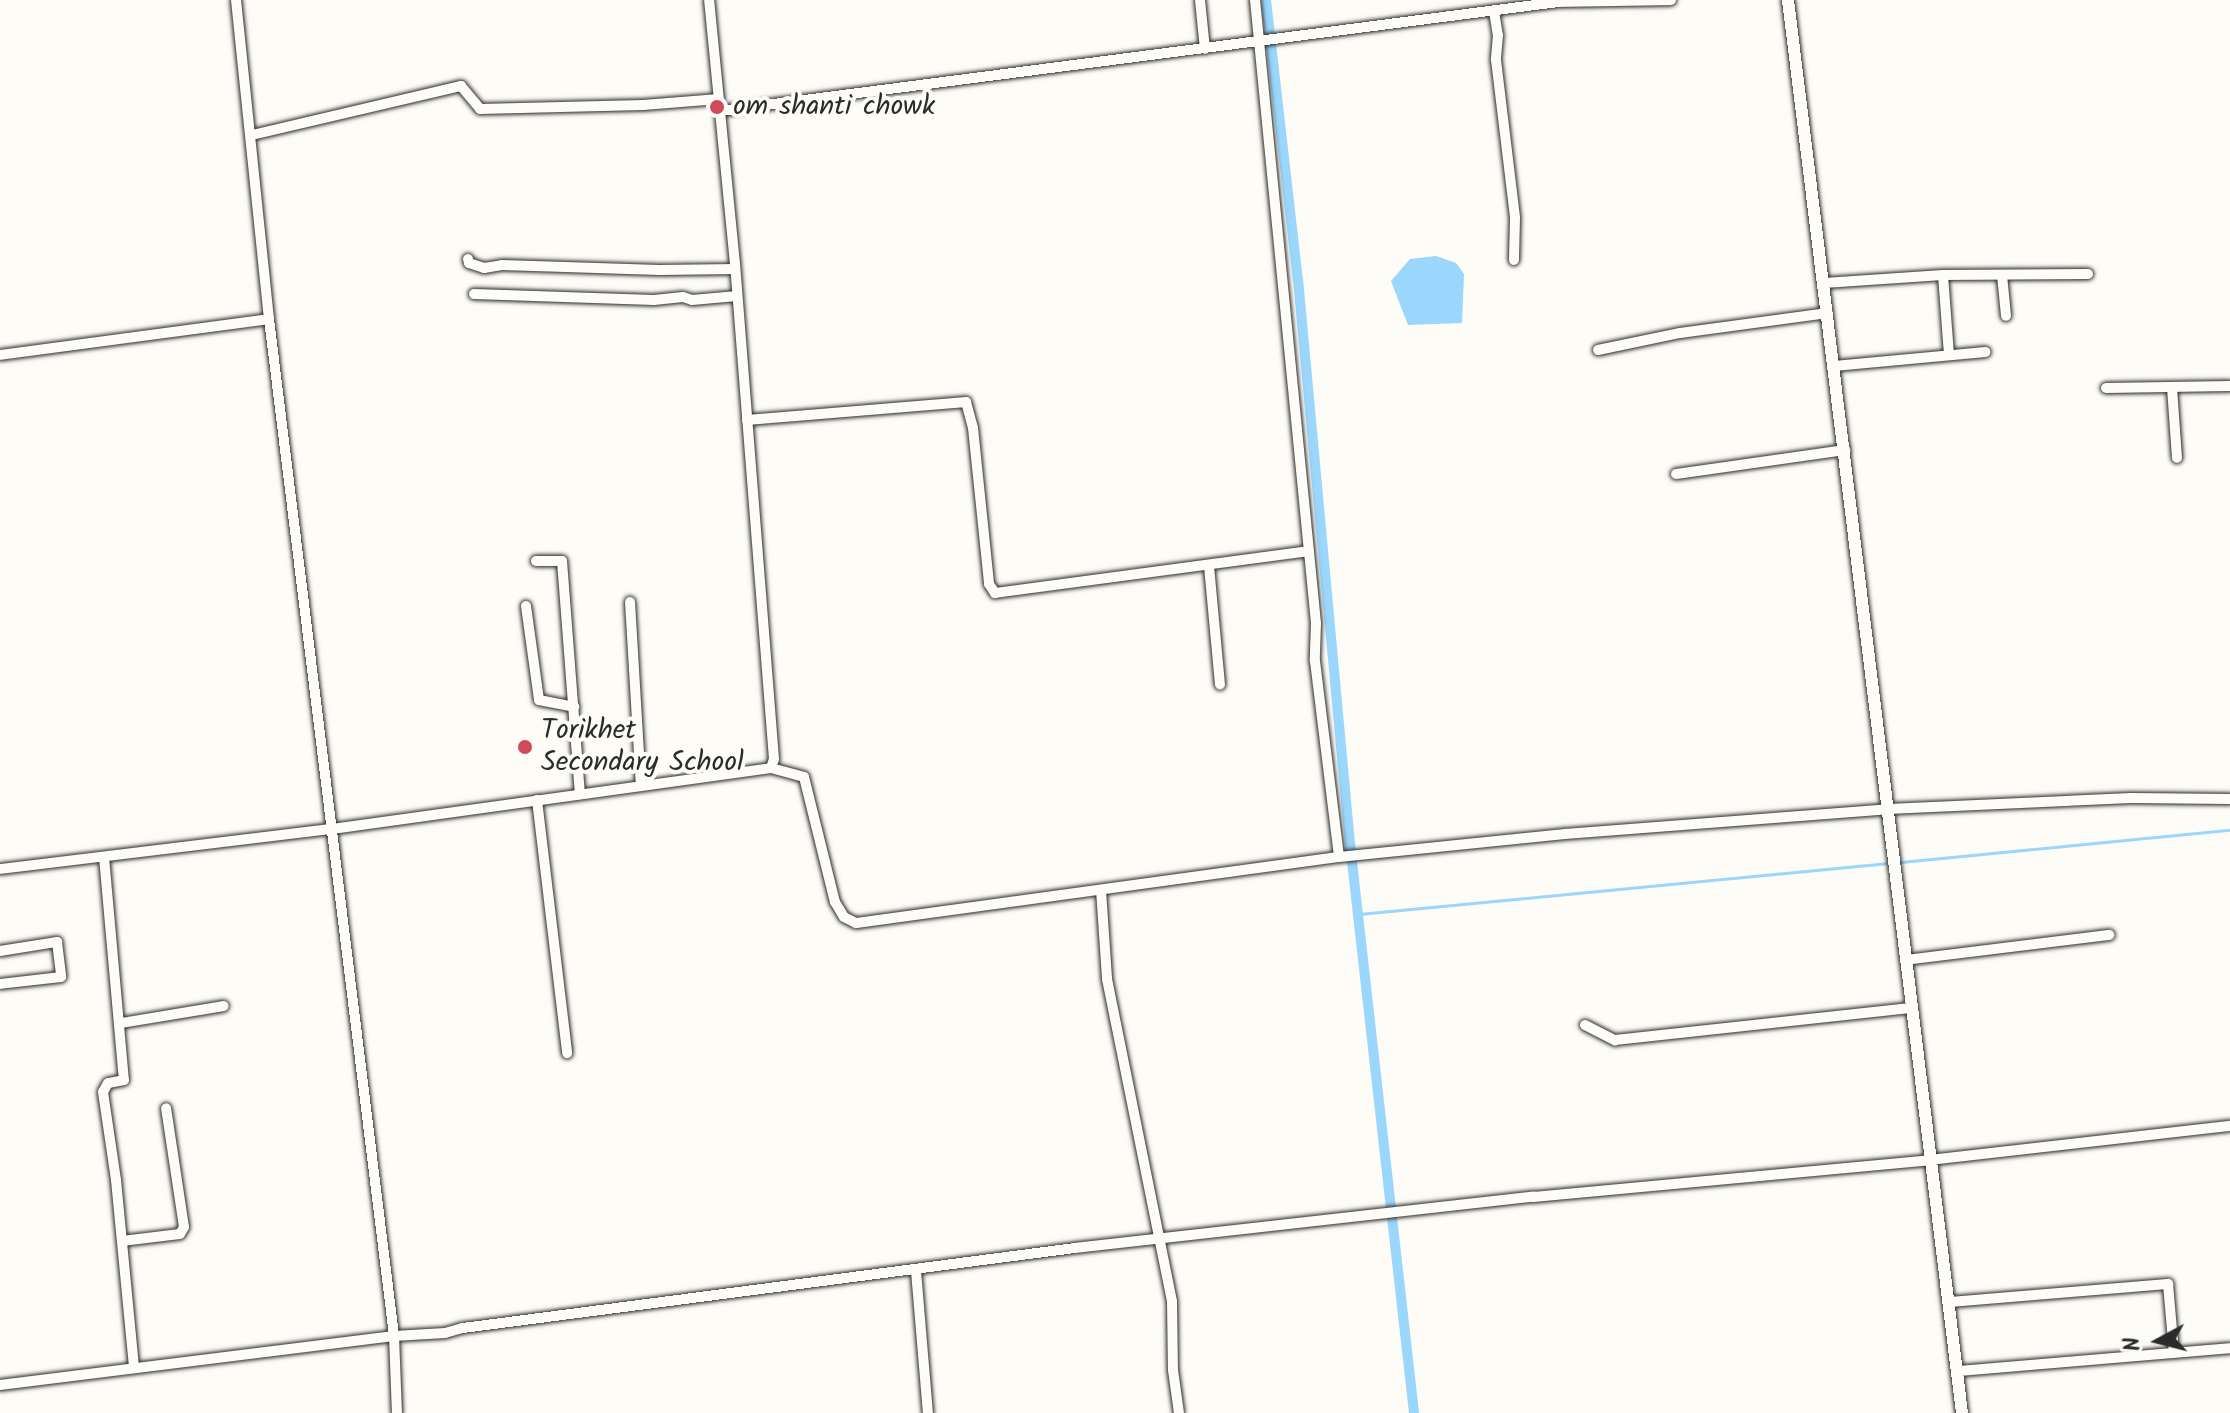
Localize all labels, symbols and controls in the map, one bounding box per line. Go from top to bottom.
place label: om shanti chowk [733,90,935,124]
marker: om shanti chowk [708,98,726,116]
place label: Torikhet Secondary School [541,714,744,780]
marker: Torikhet Secondary School [516,738,534,756]
north arrow [2118,1301,2198,1381]
text: N [2115,1335,2152,1353]

